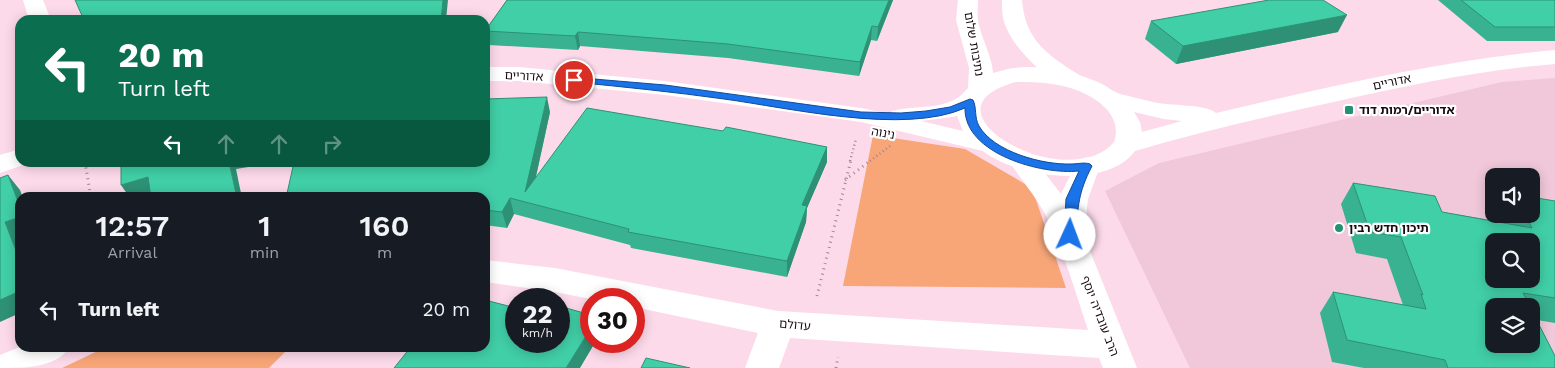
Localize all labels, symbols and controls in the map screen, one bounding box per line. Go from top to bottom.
street label: נתיבות שלום [961,11,987,77]
text: 20 m [118,34,204,76]
icon: left [35,35,100,100]
pin [553,59,595,101]
icon: arrive [560,66,588,94]
street label: אדוריים [504,68,544,84]
street label: אדוריים [1372,71,1413,93]
text: Turn left [118,76,210,101]
place label: אדוריים/רמות דוד [1359,103,1455,117]
marker: אדוריים/רמות דוד [1343,104,1355,116]
street label: נינוה [870,124,896,142]
icon: left [159,130,187,158]
icon: ahead [212,130,240,158]
icon: ahead [265,130,293,158]
icon: right [318,130,346,158]
map controls [1485,168,1540,353]
button: sound [1485,168,1540,223]
text: 12:57 [95,208,169,243]
text: 1 [258,208,271,243]
text: 160 [360,208,410,243]
position arrow [1043,208,1095,260]
place label: תיכון חדש רבין [1349,221,1429,235]
marker: תיכון חדש רבין [1333,222,1345,234]
button: search [1485,233,1540,288]
text: Arrival [107,243,157,262]
text: min [250,243,279,262]
text: m [377,243,392,262]
street label: הרב עובדיה יוסף [1078,274,1122,358]
speed limit sign: 30 [580,288,645,353]
icon: left [35,296,63,324]
text: Turn left [78,298,159,321]
text: 20 m [423,298,470,321]
button: layers [1485,298,1540,353]
text: 22 [523,300,552,329]
street label: עדולם [779,317,811,333]
text: km/h [522,326,553,340]

